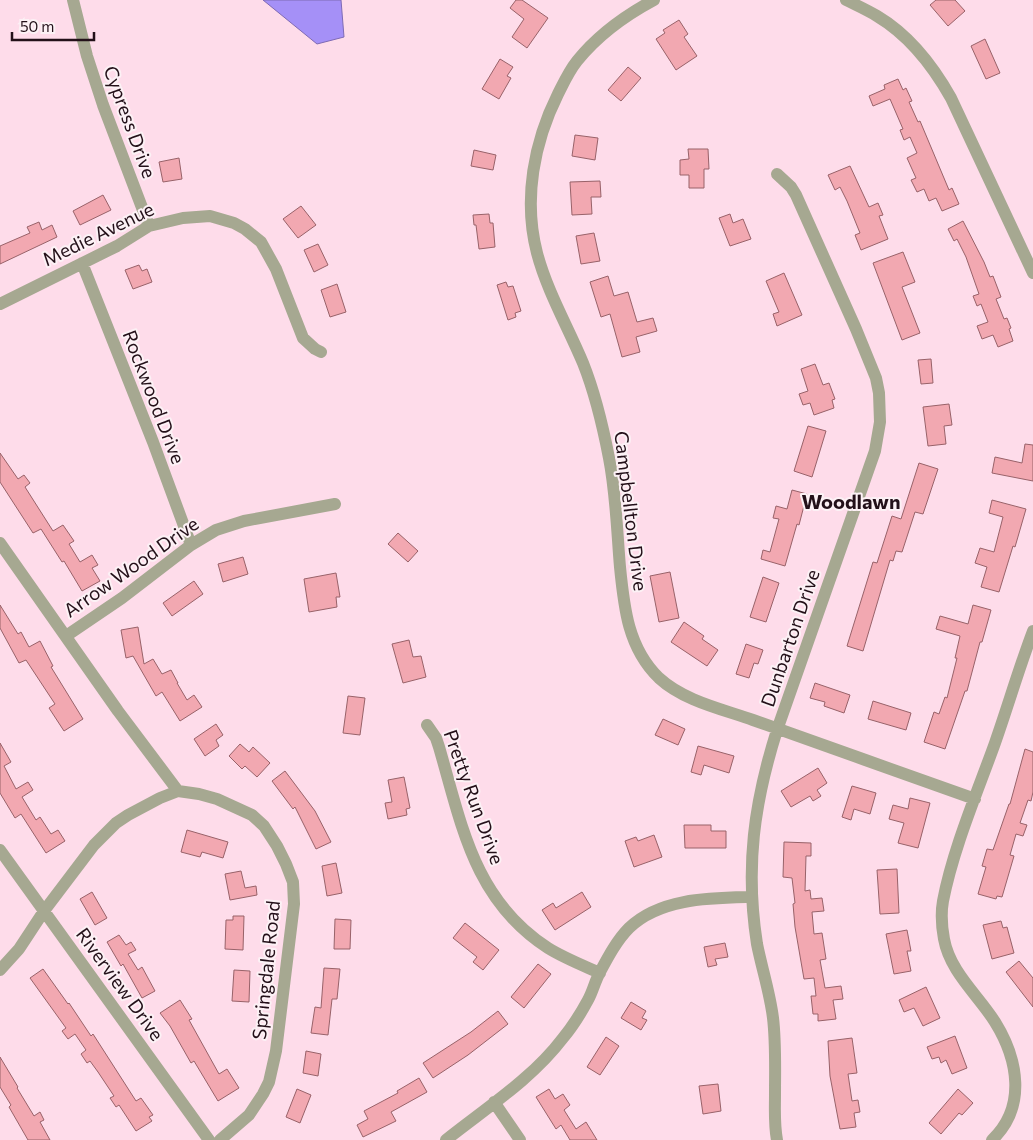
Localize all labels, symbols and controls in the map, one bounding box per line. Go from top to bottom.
scale bar [12,10,95,42]
text: 50 m [20,17,54,35]
street label: Cypress Drive [100,63,161,181]
street label: Medie Avenue [38,197,157,270]
street label: Rockwood Drive [118,327,191,467]
street label: Campbellton Drive [610,430,653,592]
district label: Woodlawn [801,489,901,513]
street label: Arrow Wood Drive [59,512,202,622]
street label: Dunbarton Drive [755,566,824,710]
street label: Pretty Run Drive [439,726,510,867]
street label: Springdale Road [247,899,284,1041]
street label: Riverview Drive [72,923,169,1045]

